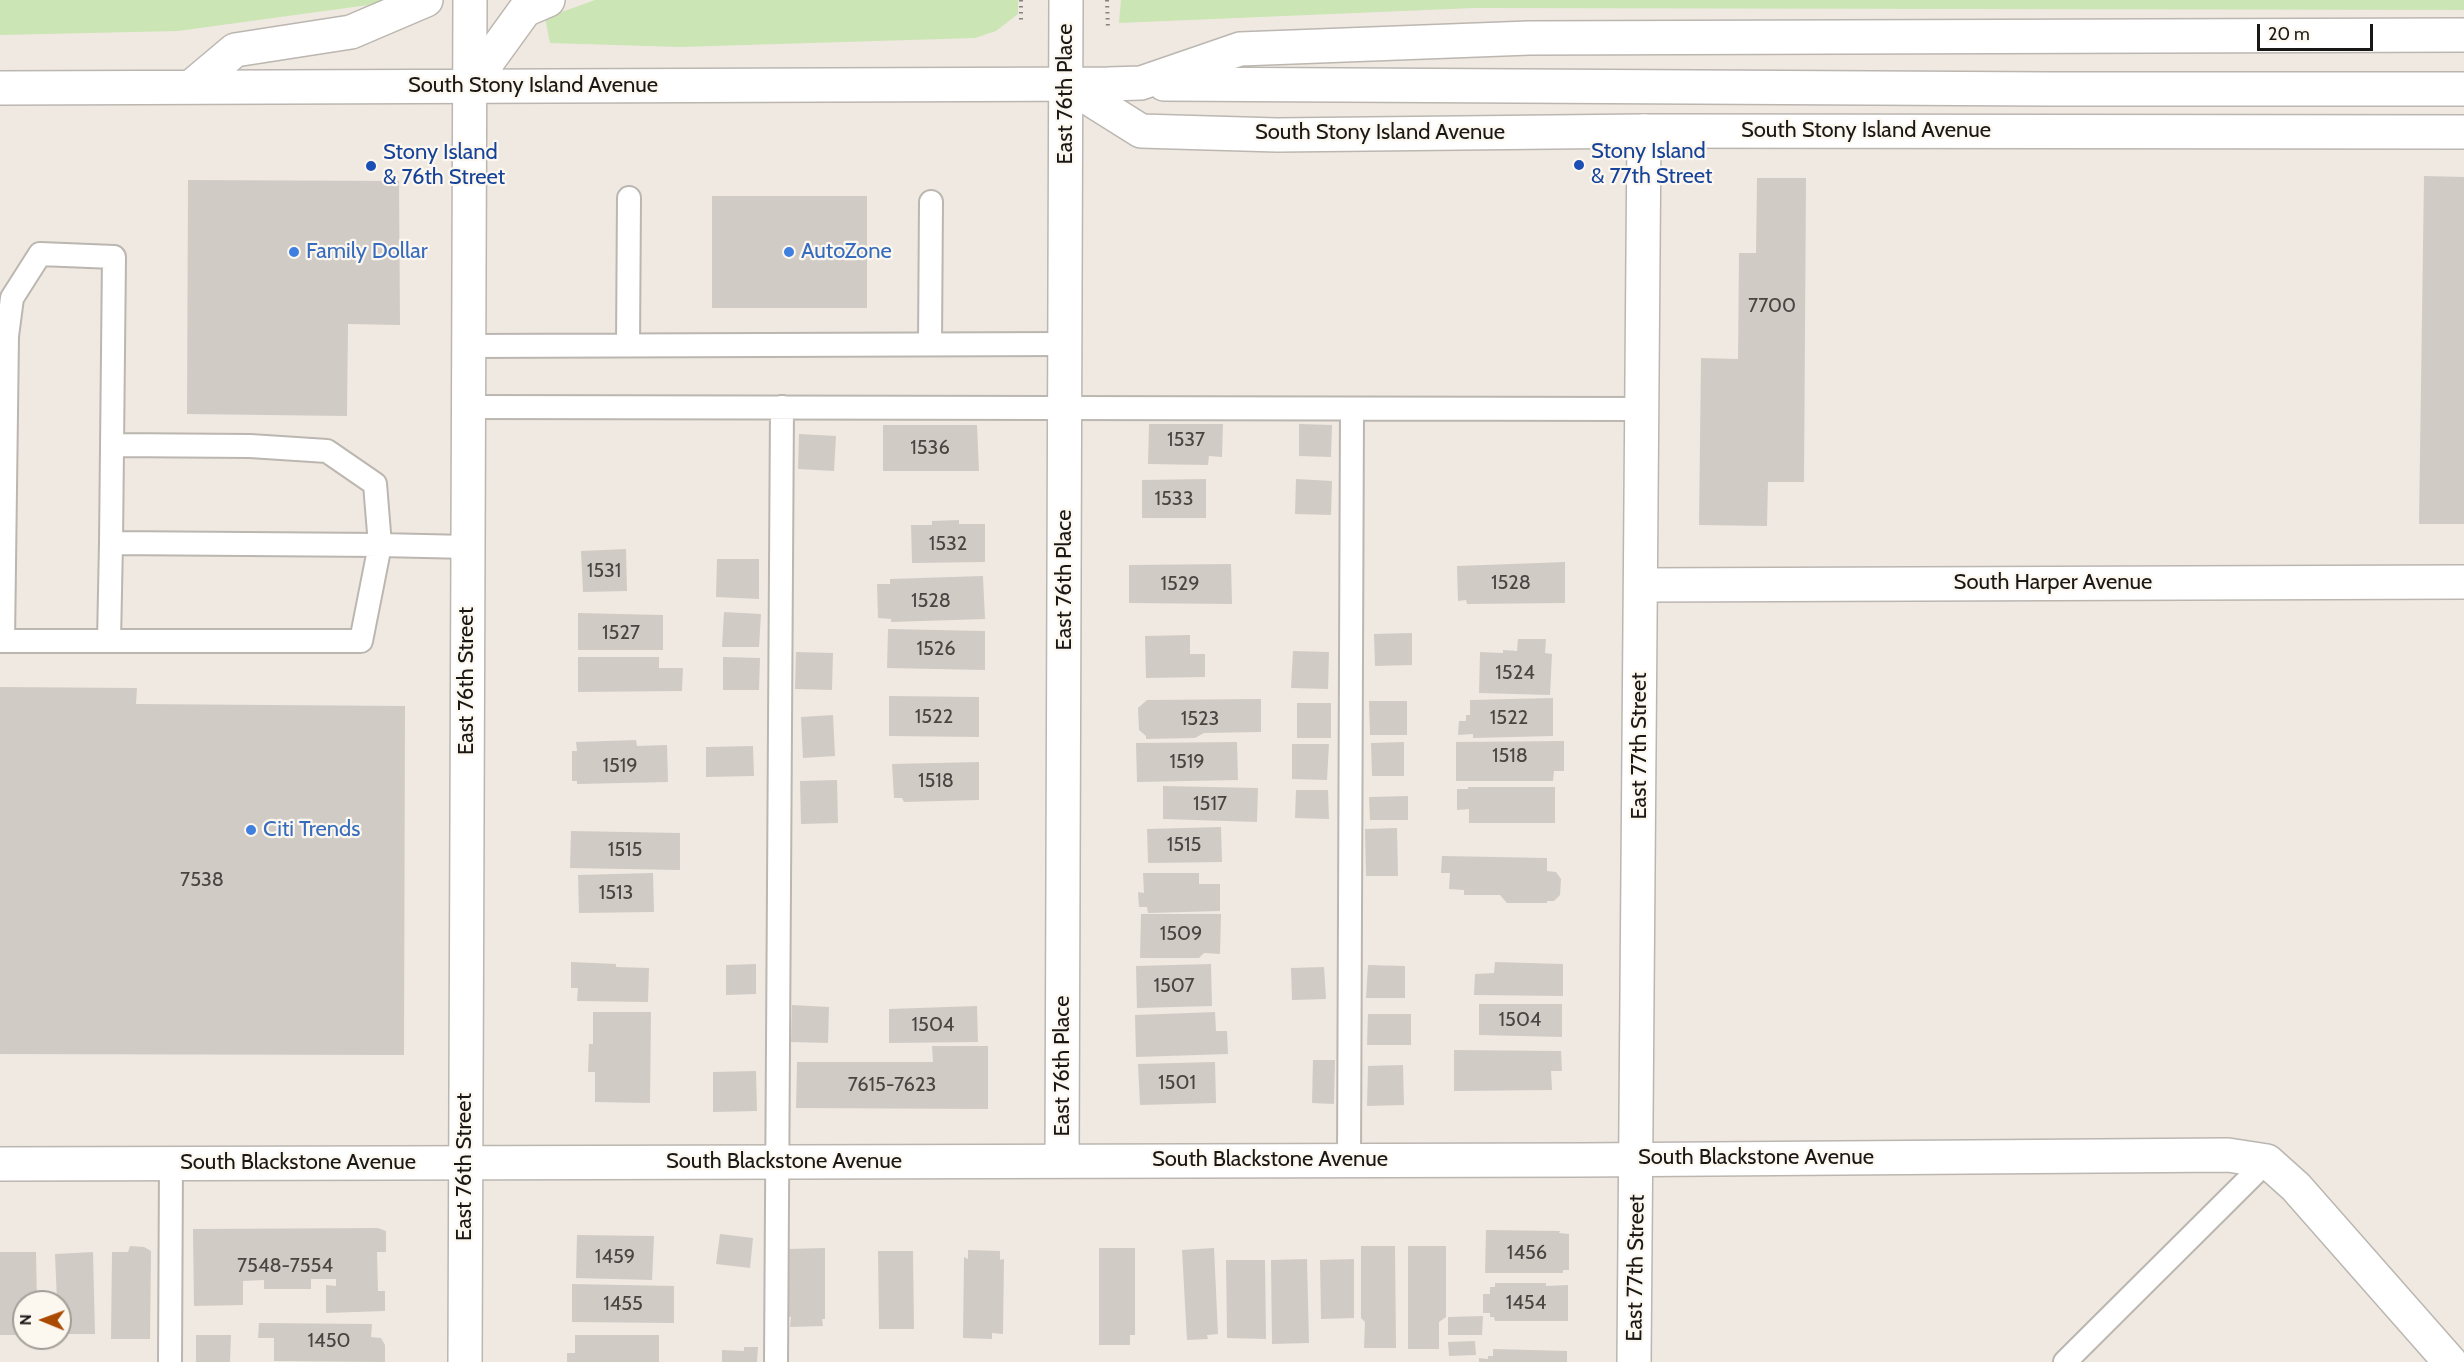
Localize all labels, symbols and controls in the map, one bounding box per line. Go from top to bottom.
scale bar [2260,12,2376,50]
text: 20 m [2268,23,2310,45]
street label: East 76th Place [1053,24,1079,164]
street label: South Stony Island Avenue [408,73,658,99]
street label: South Stony Island Avenue [1741,118,1991,144]
street label: South Stony Island Avenue [1255,120,1505,146]
place label: Stony Island & 77th Street [1591,139,1712,190]
place label: Stony Island & 76th Street [383,140,505,192]
marker: Stony Island & 77th Street [1572,158,1586,172]
marker: Stony Island & 76th Street [364,159,378,173]
place label: Family Dollar [306,239,428,265]
place label: AutoZone [801,239,892,265]
marker: Family Dollar [287,245,301,259]
marker: AutoZone [782,245,796,259]
house number: 7700 [1748,294,1796,318]
house number: 1537 [1167,428,1205,452]
house number: 1536 [910,436,950,460]
house number: 1533 [1155,487,1193,511]
street label: East 76th Place [1052,510,1078,650]
house number: 1532 [929,532,967,556]
house number: 1531 [587,559,621,583]
street label: South Harper Avenue [1954,570,2152,596]
house number: 1528 [1491,571,1531,595]
house number: 1529 [1160,572,1200,596]
house number: 1528 [911,589,951,613]
street label: East 76th Street [454,607,480,755]
house number: 1527 [602,621,640,645]
house number: 1526 [916,637,956,661]
house number: 1524 [1495,661,1535,685]
street label: East 77th Street [1627,672,1653,820]
house number: 1522 [915,705,953,729]
house number: 1522 [1490,706,1528,730]
house number: 1523 [1181,707,1219,731]
house number: 1518 [1492,744,1528,768]
house number: 1519 [1169,750,1205,774]
house number: 1519 [602,754,638,778]
house number: 1518 [918,769,954,793]
house number: 1517 [1193,792,1227,816]
place label: Citi Trends [263,817,360,843]
marker: Citi Trends [244,823,258,837]
house number: 1515 [1167,833,1201,857]
house number: 1515 [608,838,642,862]
house number: 7538 [180,868,224,892]
house number: 1513 [599,881,633,905]
house number: 1509 [1160,922,1202,946]
house number: 1507 [1153,974,1195,998]
street label: East 76th Place [1050,996,1076,1136]
house number: 1504 [1499,1008,1541,1032]
house number: 1504 [912,1013,954,1037]
house number: 1501 [1158,1071,1196,1095]
house number: 7615-7623 [848,1073,936,1097]
street label: East 76th Street [452,1093,478,1241]
street label: South Blackstone Avenue [1638,1145,1874,1171]
street label: South Blackstone Avenue [1152,1147,1388,1173]
street label: South Blackstone Avenue [666,1149,902,1175]
street label: South Blackstone Avenue [180,1150,416,1176]
street label: East 77th Street [1622,1194,1650,1342]
house number: 1456 [1507,1241,1547,1265]
house number: 1459 [595,1245,635,1269]
house number: 7548-7554 [237,1254,333,1278]
north arrow [12,1290,72,1350]
house number: 1454 [1506,1291,1546,1315]
house number: 1455 [603,1292,643,1316]
text: N [16,1314,35,1326]
house number: 1450 [308,1329,350,1353]

